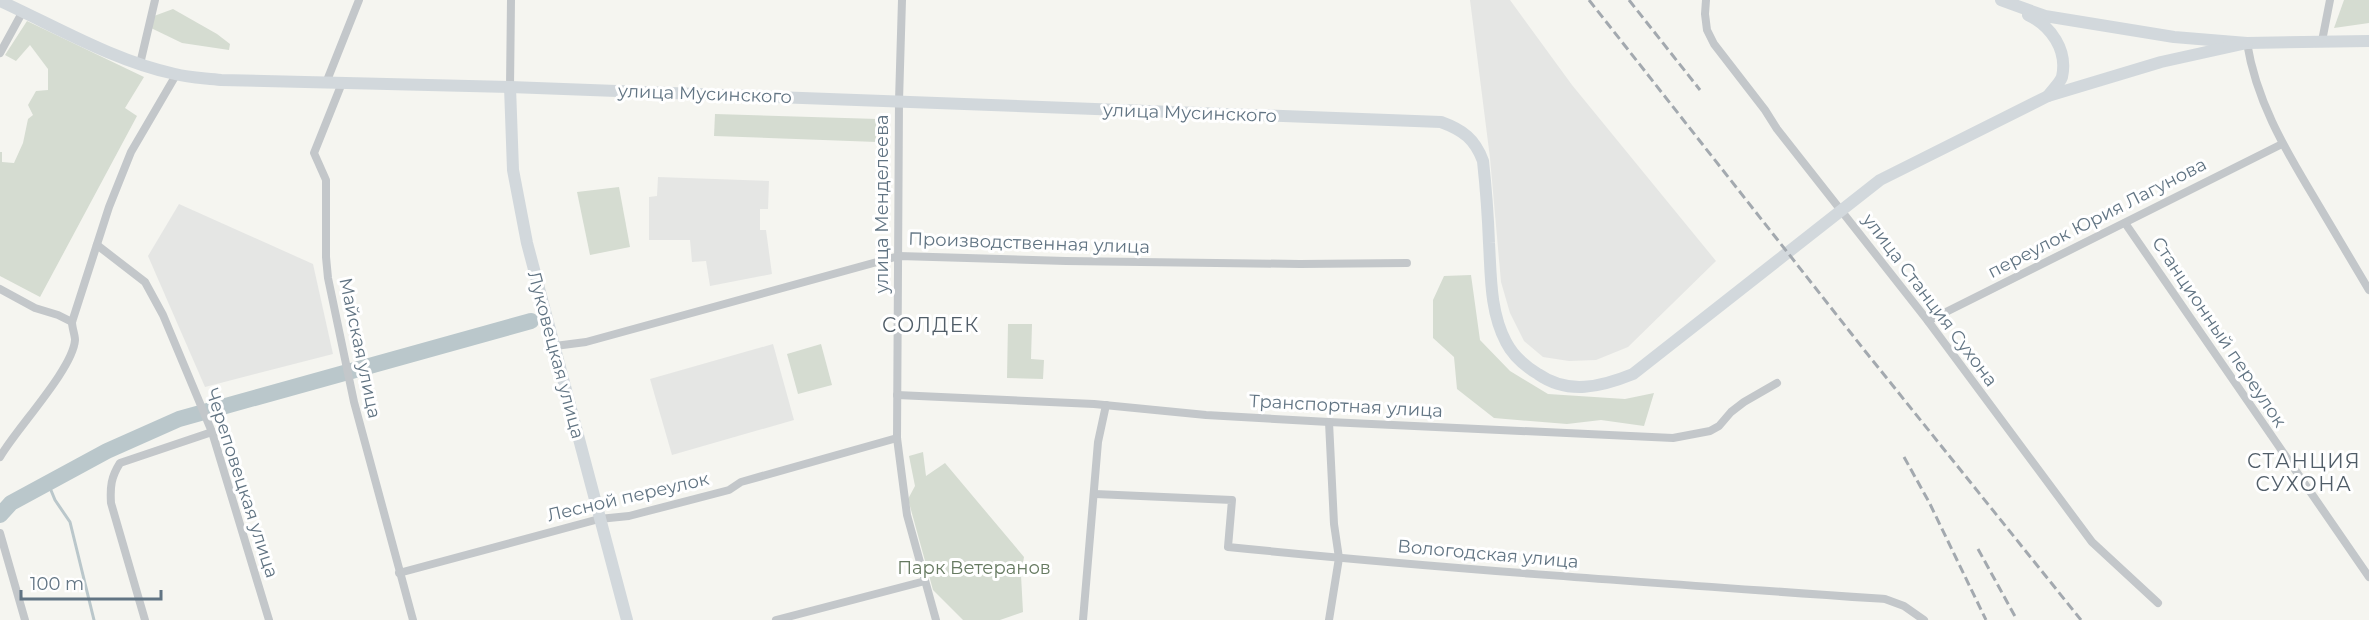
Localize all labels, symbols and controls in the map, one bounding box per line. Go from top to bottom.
street label: улица Мусинского [617,80,792,108]
street label: улица Мусинского [1102,99,1277,127]
street label: улица Менделеева [871,114,893,295]
street label: переулок Юрия Лагунова [1984,153,2210,283]
street label: улица Станция Сухона [1857,208,2002,391]
street label: Производственная улица [908,228,1150,258]
street label: Станционный переулок [2147,233,2291,432]
street label: Луковецкая улица [523,269,589,441]
street label: Майская улица [334,276,386,420]
district label: СОЛДЕК [882,313,980,337]
street label: Череповецкая улица [201,385,283,581]
street label: Транспортная улица [1249,390,1443,422]
district label: СТАНЦИЯ СУХОНА [2247,449,2361,496]
street label: Лесной переулок [545,468,712,526]
street label: Вологодская улица [1397,535,1579,573]
park label: Парк Ветеранов [897,557,1051,579]
scale bar [21,563,160,601]
text: 100 m [30,573,84,595]

